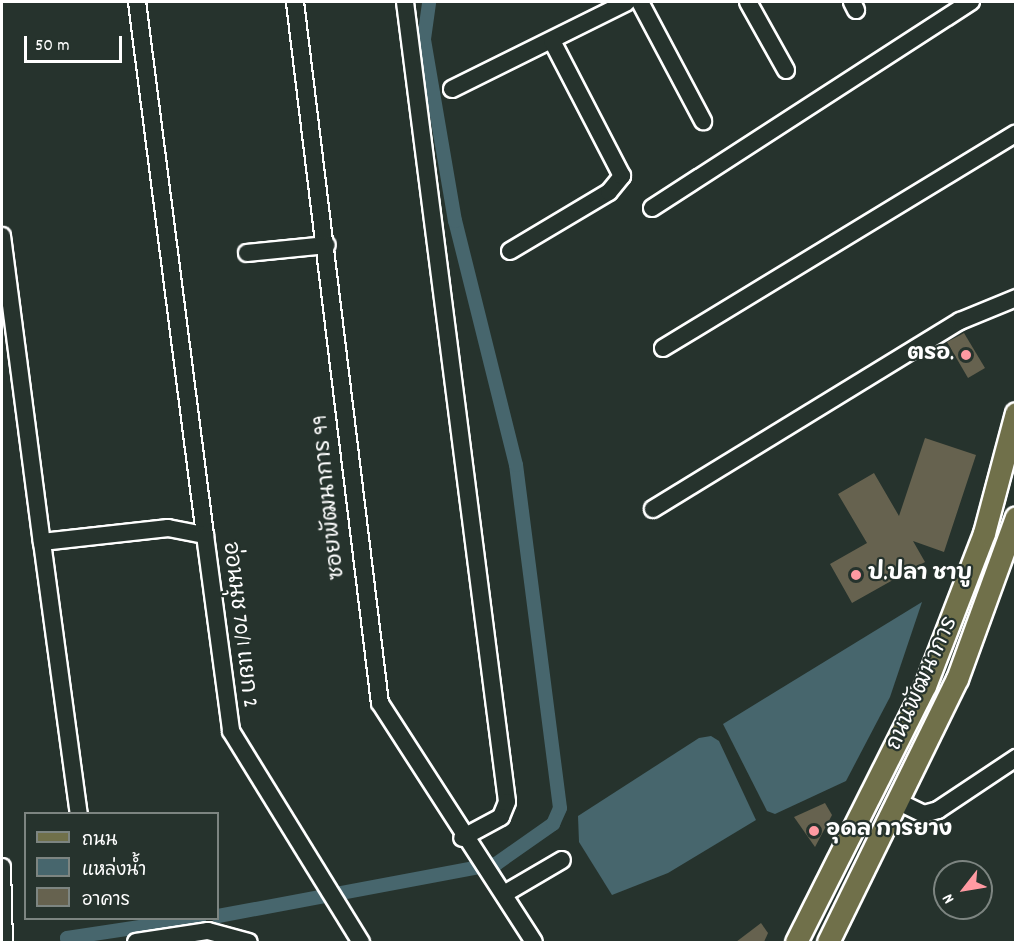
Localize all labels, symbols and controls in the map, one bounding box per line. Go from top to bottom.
scale bar [27,24,124,62]
text: 50 m [35,34,70,59]
place label: ตรอ. [907,342,954,368]
marker: ตรอ. [959,348,973,362]
street label: ซอยพัฒนาการ 99 [308,413,352,581]
street label: อ่อนนุช 70/1 แยก 2 [216,541,262,709]
place label: ป.ปลา ชาบู [868,562,972,588]
marker: ป.ปลา ชาบู [849,568,863,582]
street label: ถนนพัฒนาการ [882,613,964,755]
legend [24,812,219,920]
place label: อุดล การยาง [826,818,952,844]
marker: อุดล การยาง [807,824,821,838]
text: ถนน [82,829,117,854]
text: แหล่งน้ำ [82,859,146,884]
north arrow [933,860,993,920]
text: อาคาร [82,889,130,914]
text: N [937,889,961,908]

